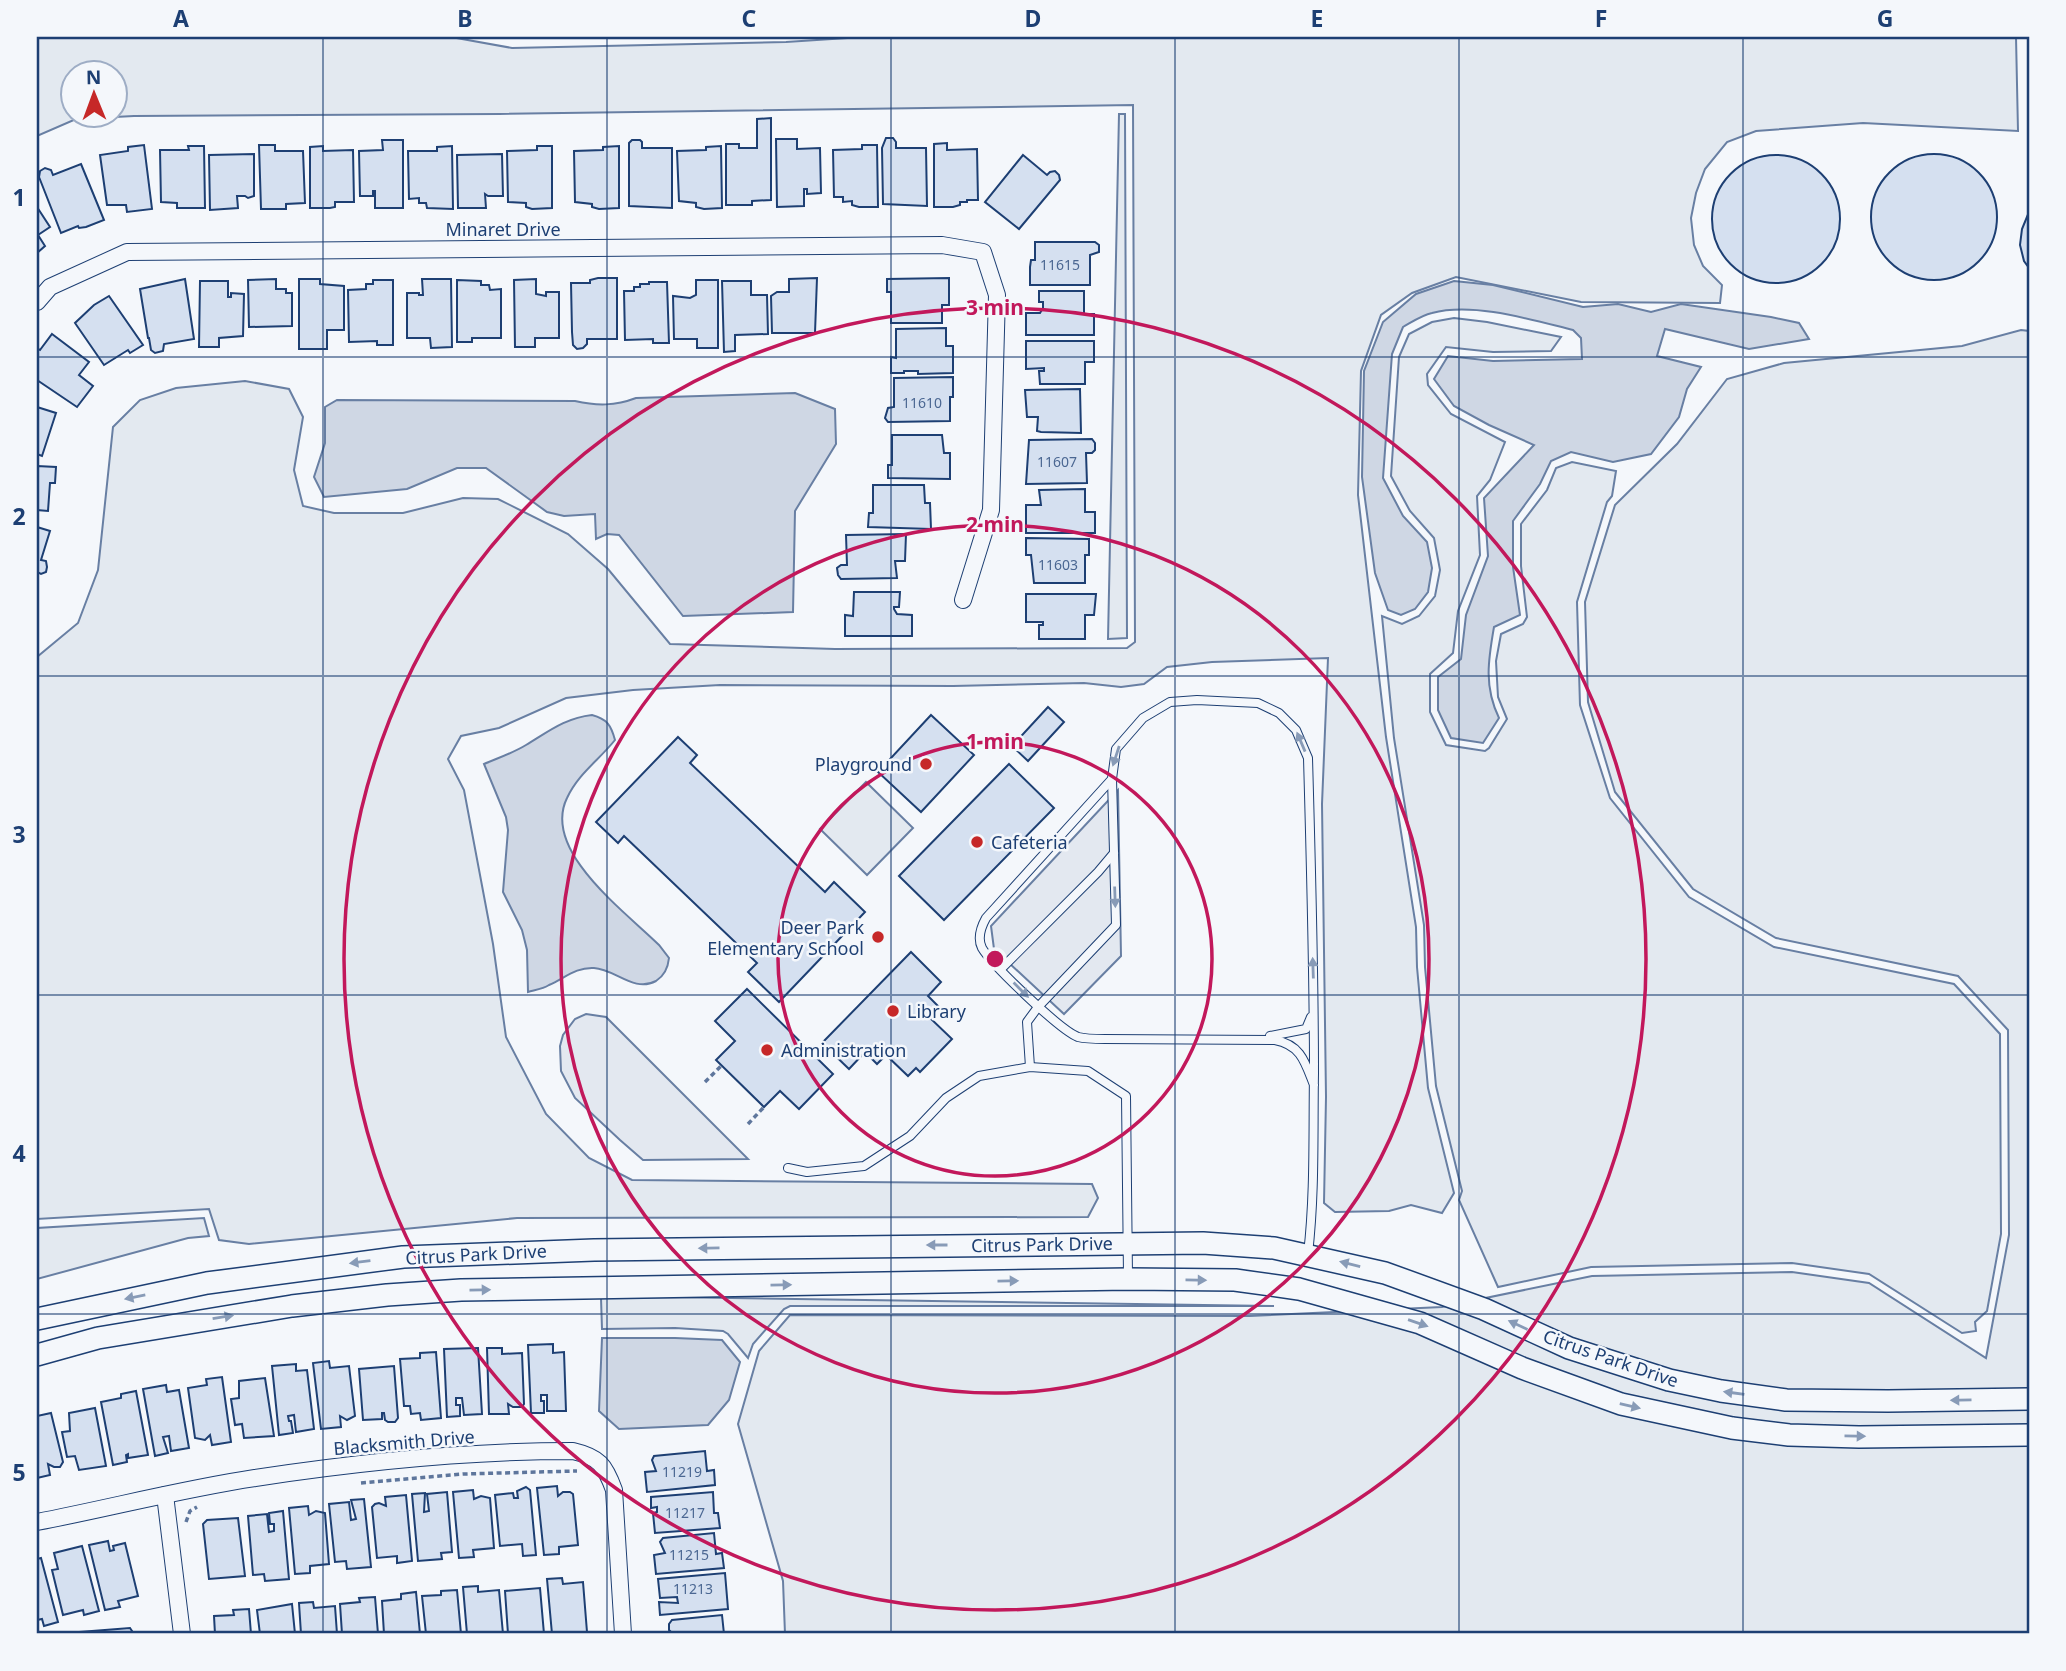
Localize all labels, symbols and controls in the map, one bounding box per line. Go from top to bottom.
text: A [173,2,189,34]
text: B [457,2,473,34]
text: C [742,2,757,34]
text: D [1025,2,1041,34]
text: E [1311,2,1323,34]
text: F [1595,2,1607,34]
text: G [1877,2,1893,34]
north arrow [60,60,130,130]
text: N [86,64,102,90]
text: 1 [12,181,26,213]
street label: Minaret Drive [445,217,561,241]
house number: 11615 [1040,255,1080,274]
text: 3 min [966,293,1024,321]
house number: 11610 [902,393,942,412]
house number: 11607 [1037,452,1077,471]
text: 2 [12,500,26,532]
text: 2 min [966,510,1024,538]
house number: 11603 [1038,555,1078,574]
text: 1 min [966,727,1024,755]
one-way arrow [1295,731,1306,752]
one-way arrow [1111,746,1121,767]
place label: Playground [815,752,912,776]
marker: Playground [918,756,934,772]
text: 3 [12,818,26,850]
place label: Cafeteria [991,830,1068,854]
marker: Cafeteria [969,834,985,850]
one-way arrow [1110,886,1121,908]
place label: Deer Park Elementary School [707,915,864,960]
marker: Deer Park Elementary School [870,929,886,945]
centre of rings [983,947,1007,971]
one-way arrow [1307,956,1318,978]
one-way arrow [1013,981,1030,998]
place label: Library [907,999,967,1023]
marker: Library [885,1003,901,1019]
place label: Administration [781,1038,906,1062]
marker: Administration [759,1042,775,1058]
text: 4 [12,1137,26,1169]
street label: Citrus Park Drive [971,1231,1113,1257]
street label: Citrus Park Drive [405,1238,547,1270]
one-way arrow [926,1239,948,1251]
one-way arrow [698,1242,720,1254]
one-way arrow [349,1256,371,1267]
one-way arrow [1339,1258,1361,1269]
one-way arrow [1186,1274,1208,1286]
one-way arrow [997,1275,1019,1287]
one-way arrow [770,1279,792,1291]
one-way arrow [469,1284,491,1295]
one-way arrow [124,1292,146,1303]
one-way arrow [213,1311,235,1322]
one-way arrow [1408,1318,1429,1329]
one-way arrow [1508,1319,1528,1331]
street label: Citrus Park Drive [1540,1324,1682,1392]
one-way arrow [1723,1387,1745,1398]
one-way arrow [1950,1394,1972,1406]
one-way arrow [1619,1401,1641,1412]
street label: Blacksmith Drive [332,1424,476,1460]
one-way arrow [1844,1431,1866,1442]
text: 5 [12,1456,26,1488]
house number: 11219 [662,1462,702,1481]
house number: 11217 [665,1503,705,1522]
house number: 11215 [669,1545,709,1564]
house number: 11213 [673,1579,713,1598]

